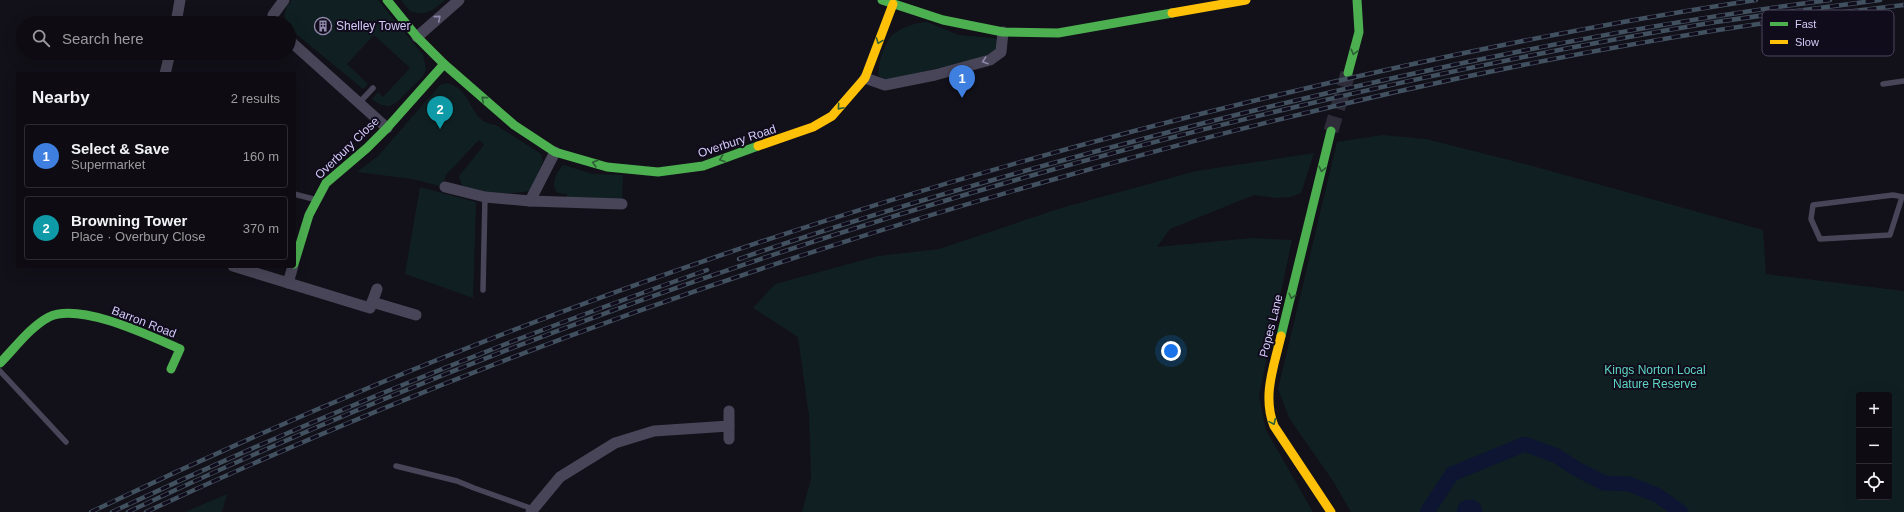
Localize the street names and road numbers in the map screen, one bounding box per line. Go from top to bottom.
street label: Overbury Close [312,114,382,182]
street label: Overbury Road [696,122,778,160]
street label: Popes Lane [1256,293,1286,359]
street label: Barron Road [110,303,178,341]

